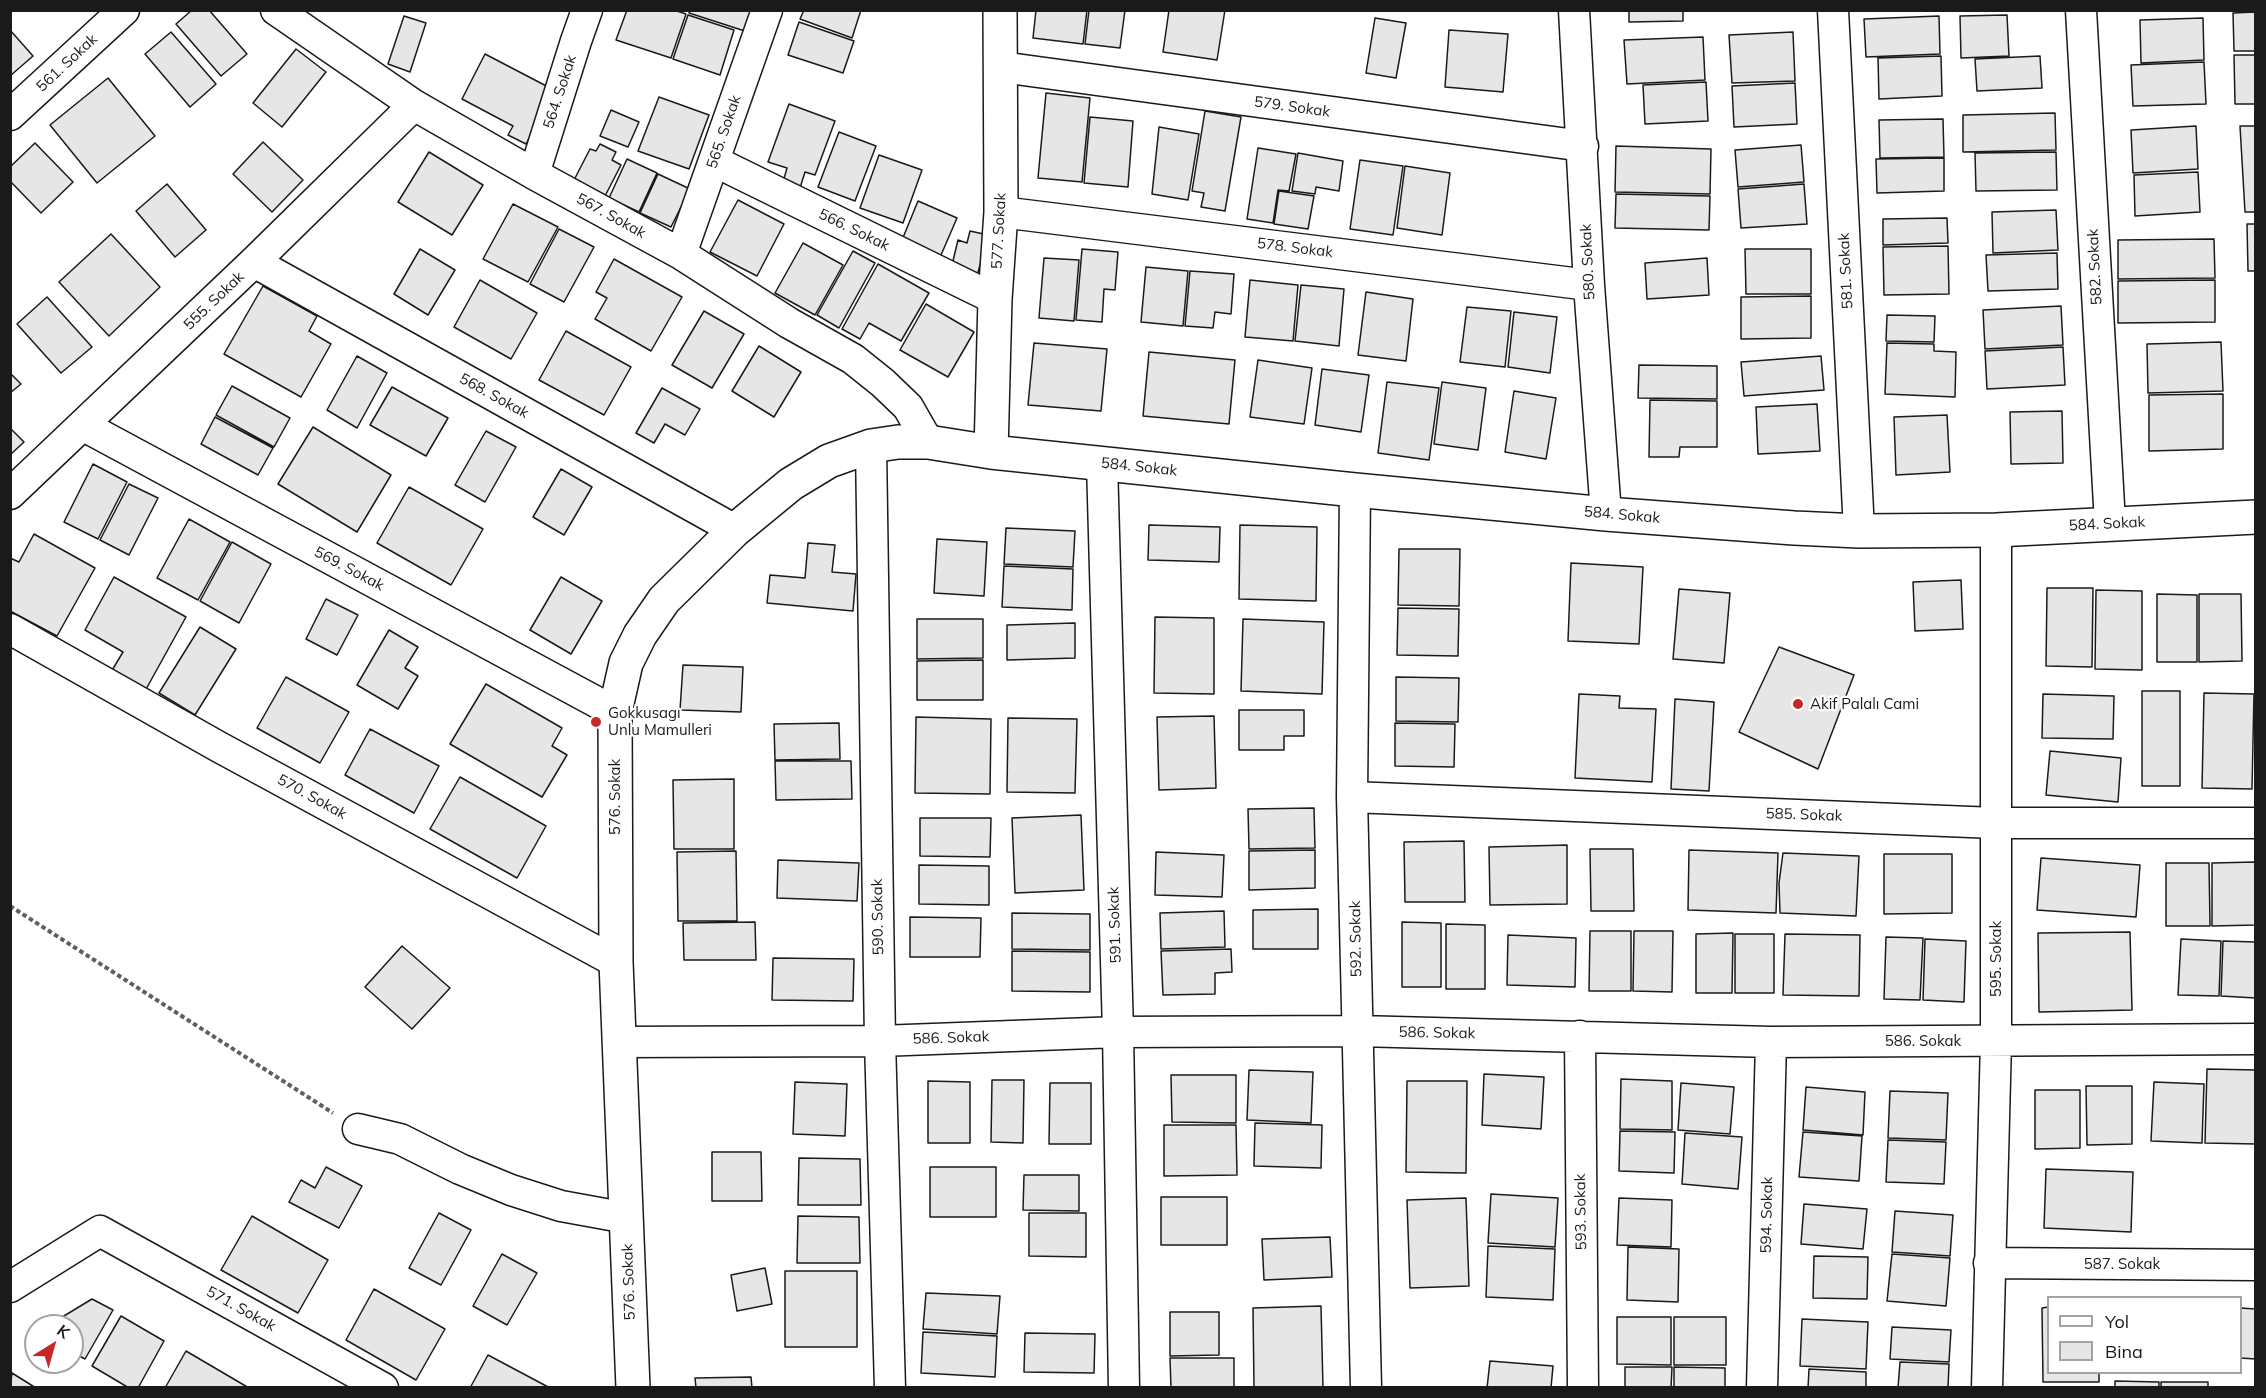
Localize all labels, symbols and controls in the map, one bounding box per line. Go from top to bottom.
street label: 561. Sokak [33,30,101,96]
street label: 564. Sokak [540,53,580,131]
street label: 565. Sokak [703,93,745,171]
street label: 579. Sokak [1253,93,1331,121]
street label: 567. Sokak [573,190,649,242]
street label: 577. Sokak [988,192,1010,270]
street label: 566. Sokak [816,205,892,255]
street label: 580. Sokak [1577,223,1599,301]
street label: 582. Sokak [2084,228,2106,306]
street label: 581. Sokak [1835,232,1857,310]
street label: 578. Sokak [1256,234,1334,262]
street label: 555. Sokak [180,268,248,334]
street label: 568. Sokak [456,370,532,422]
street label: 584. Sokak [1100,454,1178,480]
street label: 584. Sokak [1583,503,1661,527]
street label: 584. Sokak [2068,513,2146,535]
street label: 569. Sokak [311,543,387,595]
place label: Akif Palalı Cami [1810,695,1919,713]
marker: Akif Palalı Cami [1791,697,1805,711]
place label: Gokkusagı Unlu Mamulleri [608,704,712,739]
marker: Gokkusagı Unlu Mamulleri [589,715,603,729]
street label: 576. Sokak [606,759,624,835]
street label: 570. Sokak [274,771,350,823]
street label: 585. Sokak [1765,805,1843,825]
street label: 590. Sokak [868,879,888,955]
street label: 591. Sokak [1105,886,1125,964]
street label: 592. Sokak [1346,901,1366,977]
street label: 595. Sokak [1987,921,2005,997]
street label: 586. Sokak [1399,1023,1475,1043]
street label: 586. Sokak [912,1028,990,1048]
street label: 586. Sokak [1885,1032,1961,1050]
street label: 593. Sokak [1571,1174,1591,1250]
street label: 594. Sokak [1757,1177,1777,1253]
street label: 576. Sokak [619,1243,639,1321]
street label: 587. Sokak [2084,1255,2160,1273]
street label: 571. Sokak [203,1283,279,1335]
legend [2047,1296,2242,1374]
text: Yol [2105,1310,2129,1333]
north arrow [24,1314,84,1374]
text: K [53,1320,74,1342]
text: Bina [2105,1340,2143,1363]

